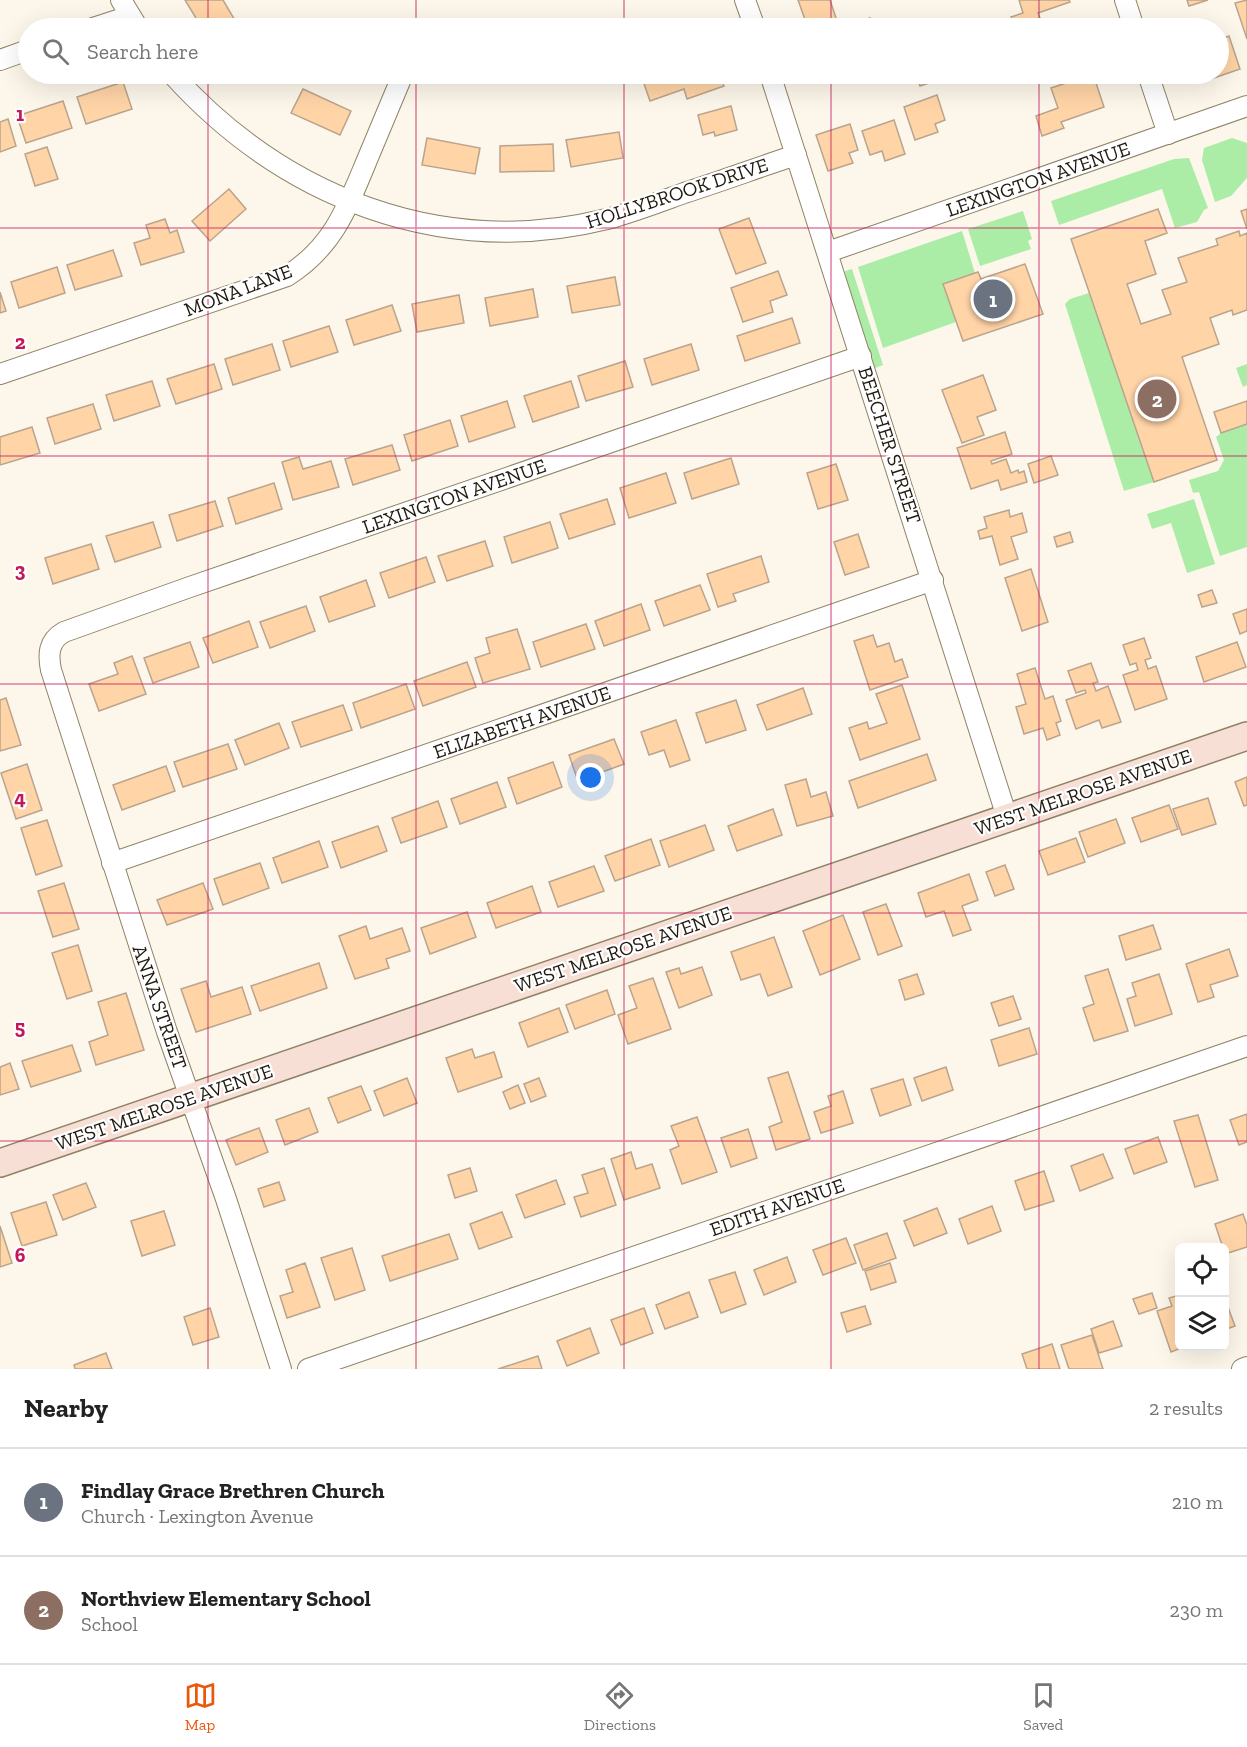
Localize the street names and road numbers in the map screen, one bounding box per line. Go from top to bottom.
street label: LEXINGTON AVENUE [943,136,1133,222]
street label: HOLLYBROOK DRIVE [583,152,771,234]
street label: MONA LANE [181,258,295,322]
street label: BEECHER STREET [853,363,927,527]
street label: LEXINGTON AVENUE [359,453,549,539]
street label: ELIZABETH AVENUE [430,680,614,764]
street label: WEST MELROSE AVENUE [971,743,1195,841]
street label: WEST MELROSE AVENUE [511,900,735,998]
street label: ANNA STREET [127,942,193,1072]
street label: WEST MELROSE AVENUE [52,1058,276,1156]
street label: EDITH AVENUE [707,1173,847,1241]

